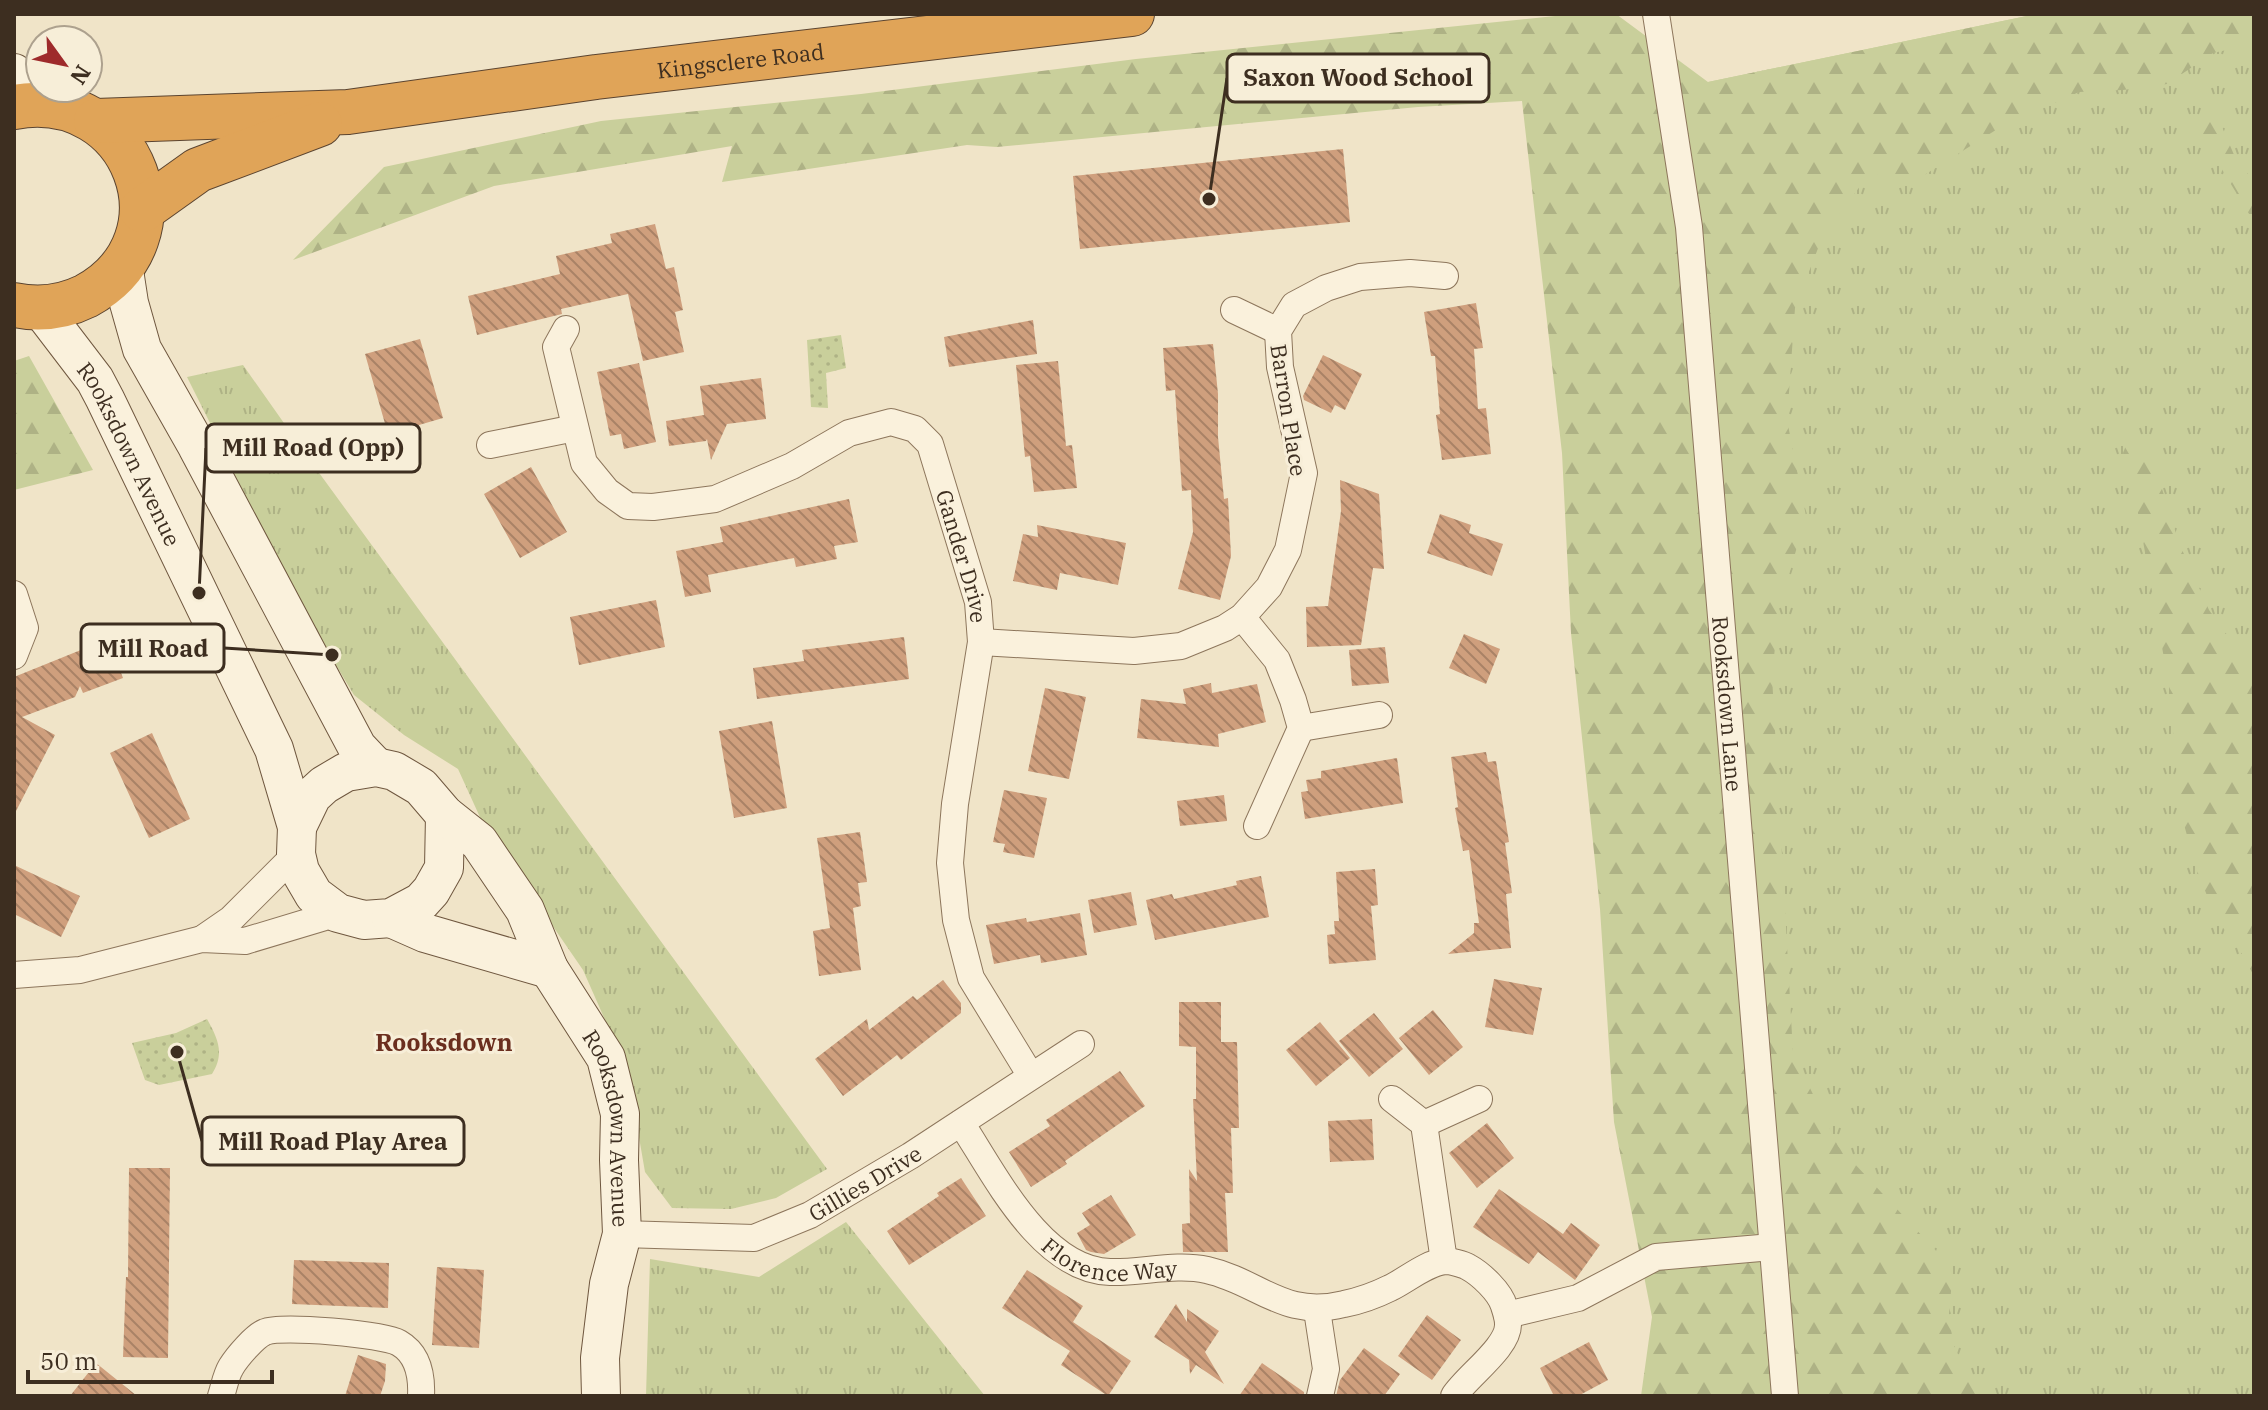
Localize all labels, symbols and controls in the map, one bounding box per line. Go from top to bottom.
north arrow [24,24,104,104]
street label: Kingsclere Road [655,36,826,84]
callout: Saxon Wood School [1227,54,1489,102]
text: N [64,60,98,90]
text: Saxon Wood School [1243,61,1473,93]
street label: Barron Place [1264,342,1314,478]
street label: Rooksdown Avenue [71,355,188,550]
callout: Mill Road (Opp) [206,424,420,472]
text: Mill Road (Opp) [222,431,404,463]
street label: Gander Drive [930,486,994,624]
street label: Rooksdown Lane [1707,615,1750,793]
callout: Mill Road [81,624,224,672]
text: Mill Road [98,632,208,664]
street label: Rooksdown Avenue [577,1024,636,1228]
district label: Rooksdown [375,1026,513,1058]
callout: Mill Road Play Area [202,1117,464,1165]
text: Mill Road Play Area [218,1125,448,1157]
street label: Gillies Drive [803,1138,927,1227]
street label: Florence Way [1036,1231,1178,1287]
scale bar [28,1334,272,1384]
text: 50 m [40,1345,97,1377]

